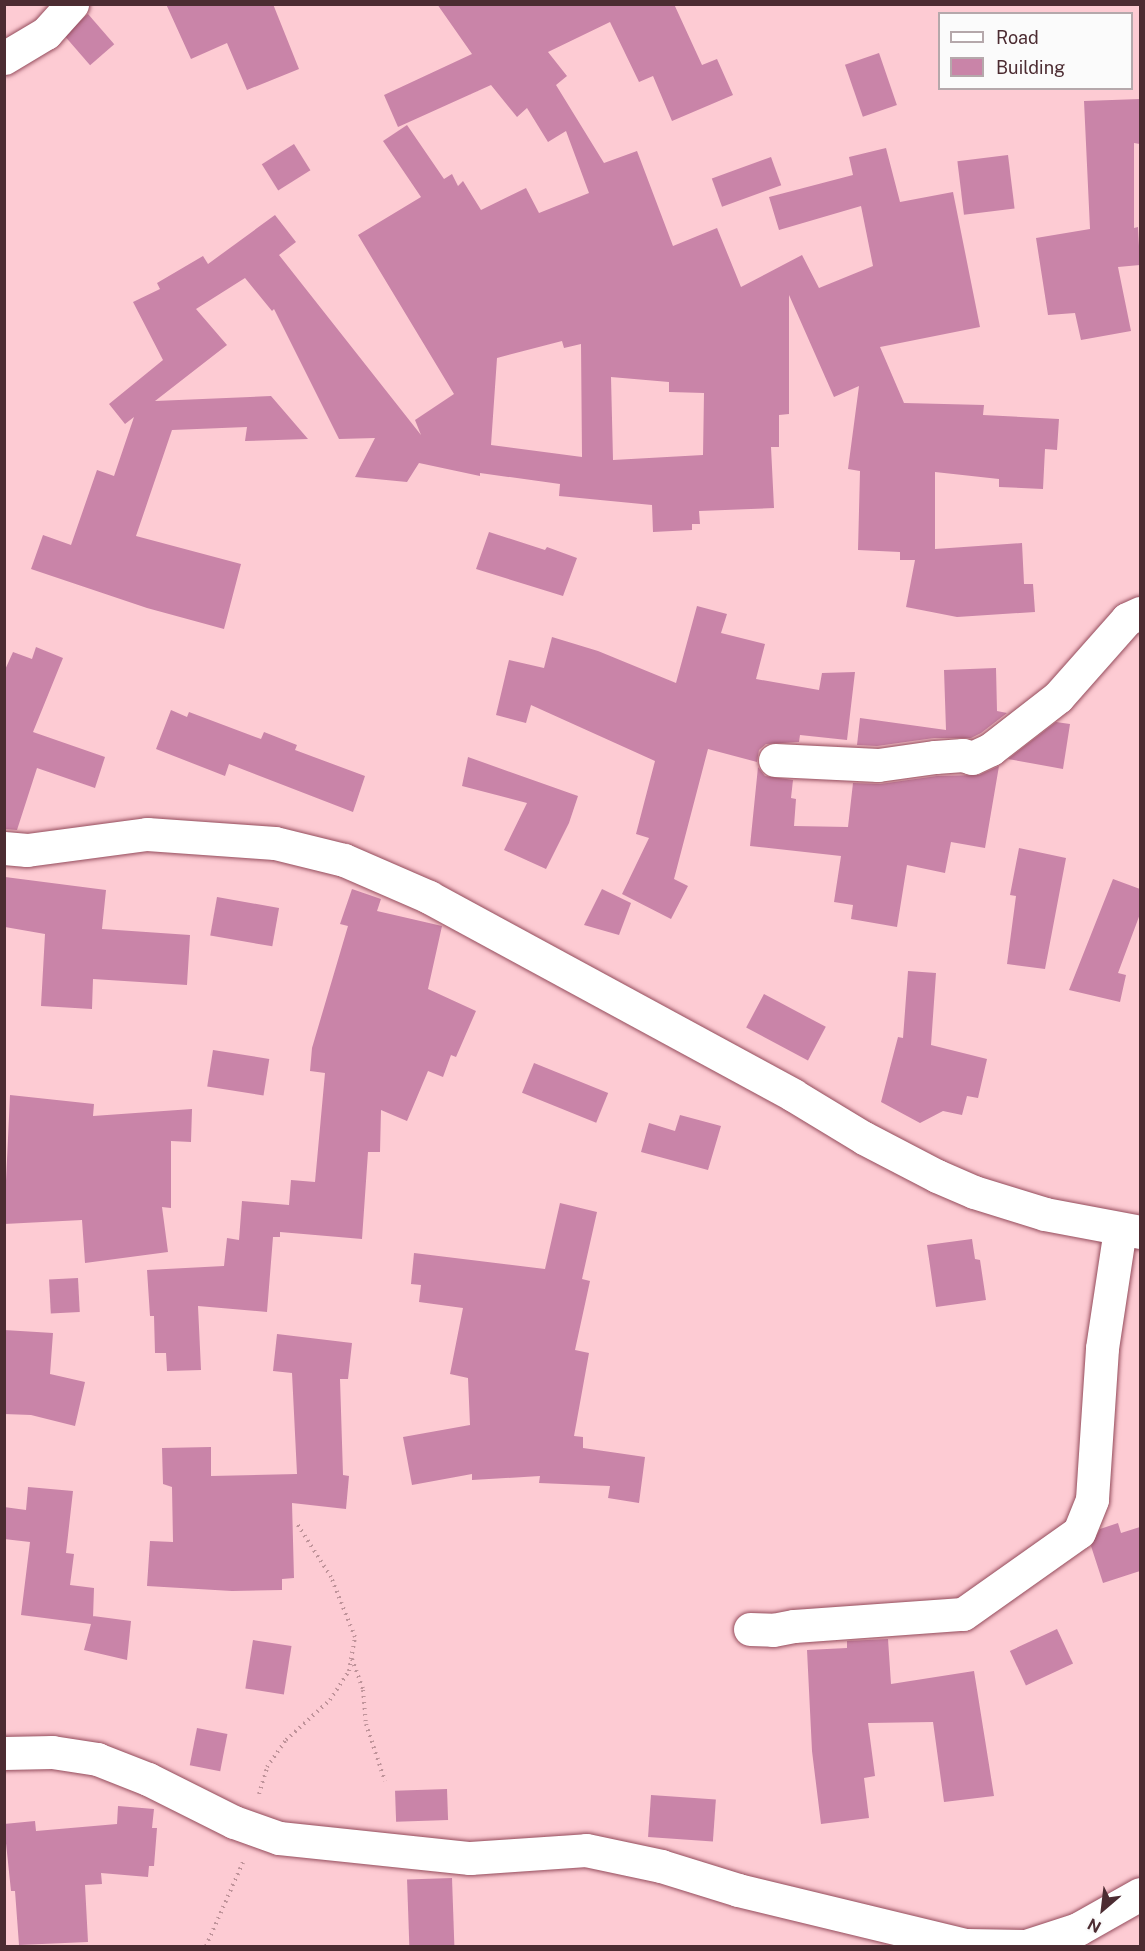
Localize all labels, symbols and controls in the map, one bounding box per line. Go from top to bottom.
legend [938,12,1133,90]
text: Road [996,27,1039,48]
text: Building [996,57,1065,78]
north arrow [1073,1879,1133,1939]
text: N [1084,1914,1104,1937]

